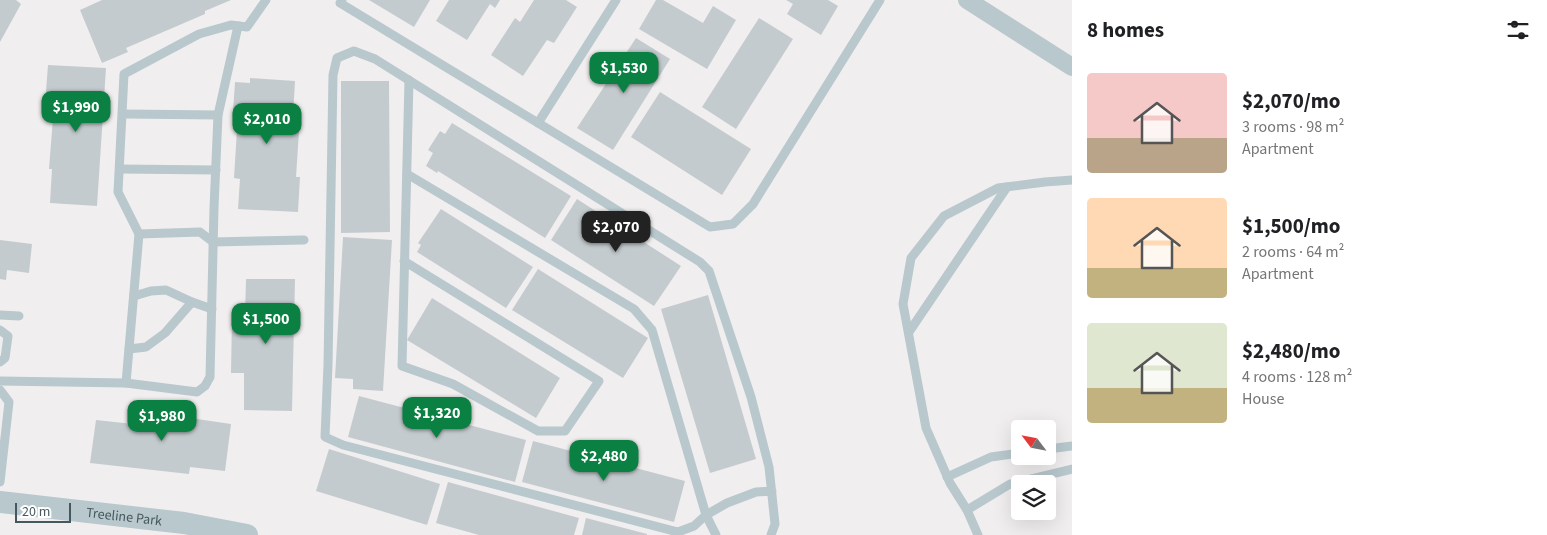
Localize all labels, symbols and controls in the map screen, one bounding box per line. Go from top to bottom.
text: 8 homes [1087,15,1164,45]
icon: filters [1504,16,1532,44]
pin: $1,530 [583,52,665,94]
text: $1,530 [600,57,648,79]
text: $2,070/mo [1242,86,1341,116]
pin: $1,990 [35,90,117,133]
icon: home [1127,93,1187,153]
text: $1,990 [52,96,100,118]
pin: $2,010 [226,102,308,145]
text: $2,010 [243,108,291,130]
text: 3 rooms · 98 m² [1242,116,1344,138]
text: Apartment [1242,138,1314,160]
pin: $2,070 [575,210,657,253]
text: $1,500/mo [1242,211,1341,241]
text: $2,070 [592,216,640,238]
icon: home [1127,218,1187,278]
text: 2 rooms · 64 m² [1242,241,1344,263]
text: Apartment [1242,263,1314,285]
pin: $1,500 [225,302,307,345]
text: $1,500 [242,308,290,330]
text: $2,480/mo [1242,336,1341,366]
icon: home [1127,343,1187,403]
text: 4 rooms · 128 m² [1242,366,1352,388]
text: House [1242,388,1284,410]
pin: $1,320 [396,396,478,439]
pin: $1,980 [121,400,203,442]
text: $1,320 [413,402,461,424]
text: $1,980 [138,405,186,427]
north arrow [1011,420,1056,465]
map controls [1011,420,1056,520]
pin: $2,480 [563,440,645,482]
text: $2,480 [580,445,628,467]
button: layers [1011,475,1056,520]
scale bar [15,500,71,523]
text: 20 m [22,502,50,522]
street label: Treeline Park [85,503,163,531]

